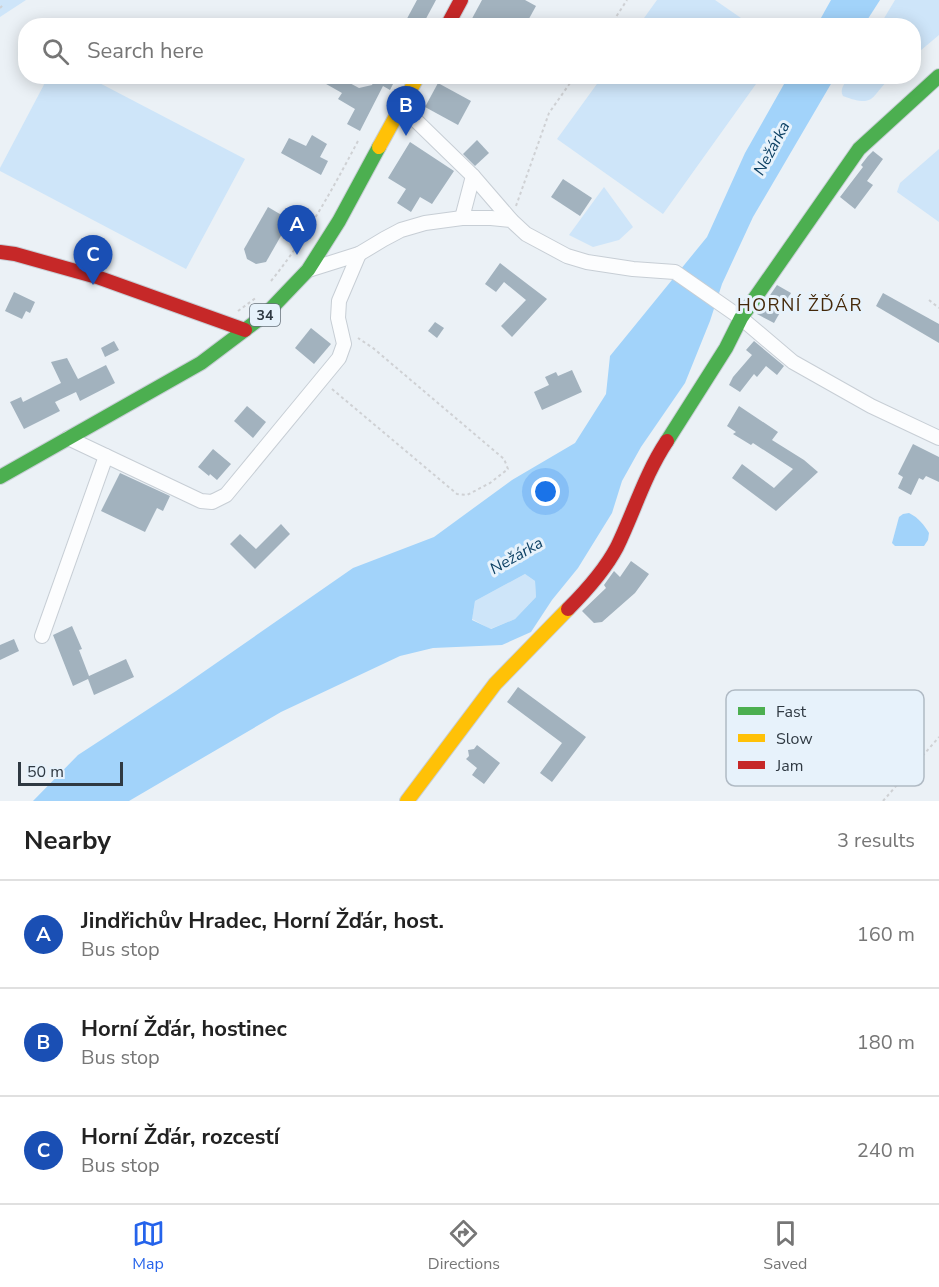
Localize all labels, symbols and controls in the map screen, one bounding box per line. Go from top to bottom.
search box [18,18,921,84]
icon: search [39,35,72,68]
text: Search here [87,36,204,66]
pin: B [386,86,426,136]
water label: Nežárka [748,118,795,179]
pin: A [278,206,316,255]
pin: C [74,236,112,285]
district label: HORNÍ ŽĎÁR [737,293,863,317]
road number: 34 [250,304,280,326]
your location [531,477,560,506]
water label: Nežárka [486,532,547,580]
legend [726,690,924,786]
text: Fast [776,701,807,723]
text: Slow [776,728,813,750]
text: Jam [775,755,803,777]
scale bar [18,759,123,786]
text: 50 m [27,761,64,783]
text: Nearby [24,823,111,858]
text: 3 results [837,827,915,854]
text: Jindřichův Hradec, Horní Žďár, host. [81,906,444,936]
text: A [36,921,51,948]
text: 160 m [857,921,915,948]
text: Bus stop [81,936,160,963]
text: Horní Žďár, hostinec [81,1014,287,1044]
text: B [37,1029,50,1056]
text: 180 m [857,1029,915,1056]
text: Bus stop [81,1044,160,1071]
text: Horní Žďár, rozcestí [81,1122,279,1152]
text: C [37,1137,50,1164]
text: 240 m [857,1137,915,1164]
text: Bus stop [81,1152,160,1179]
tab: Map [132,1217,165,1275]
tab: Directions [428,1217,500,1275]
tab: Saved [763,1217,807,1275]

